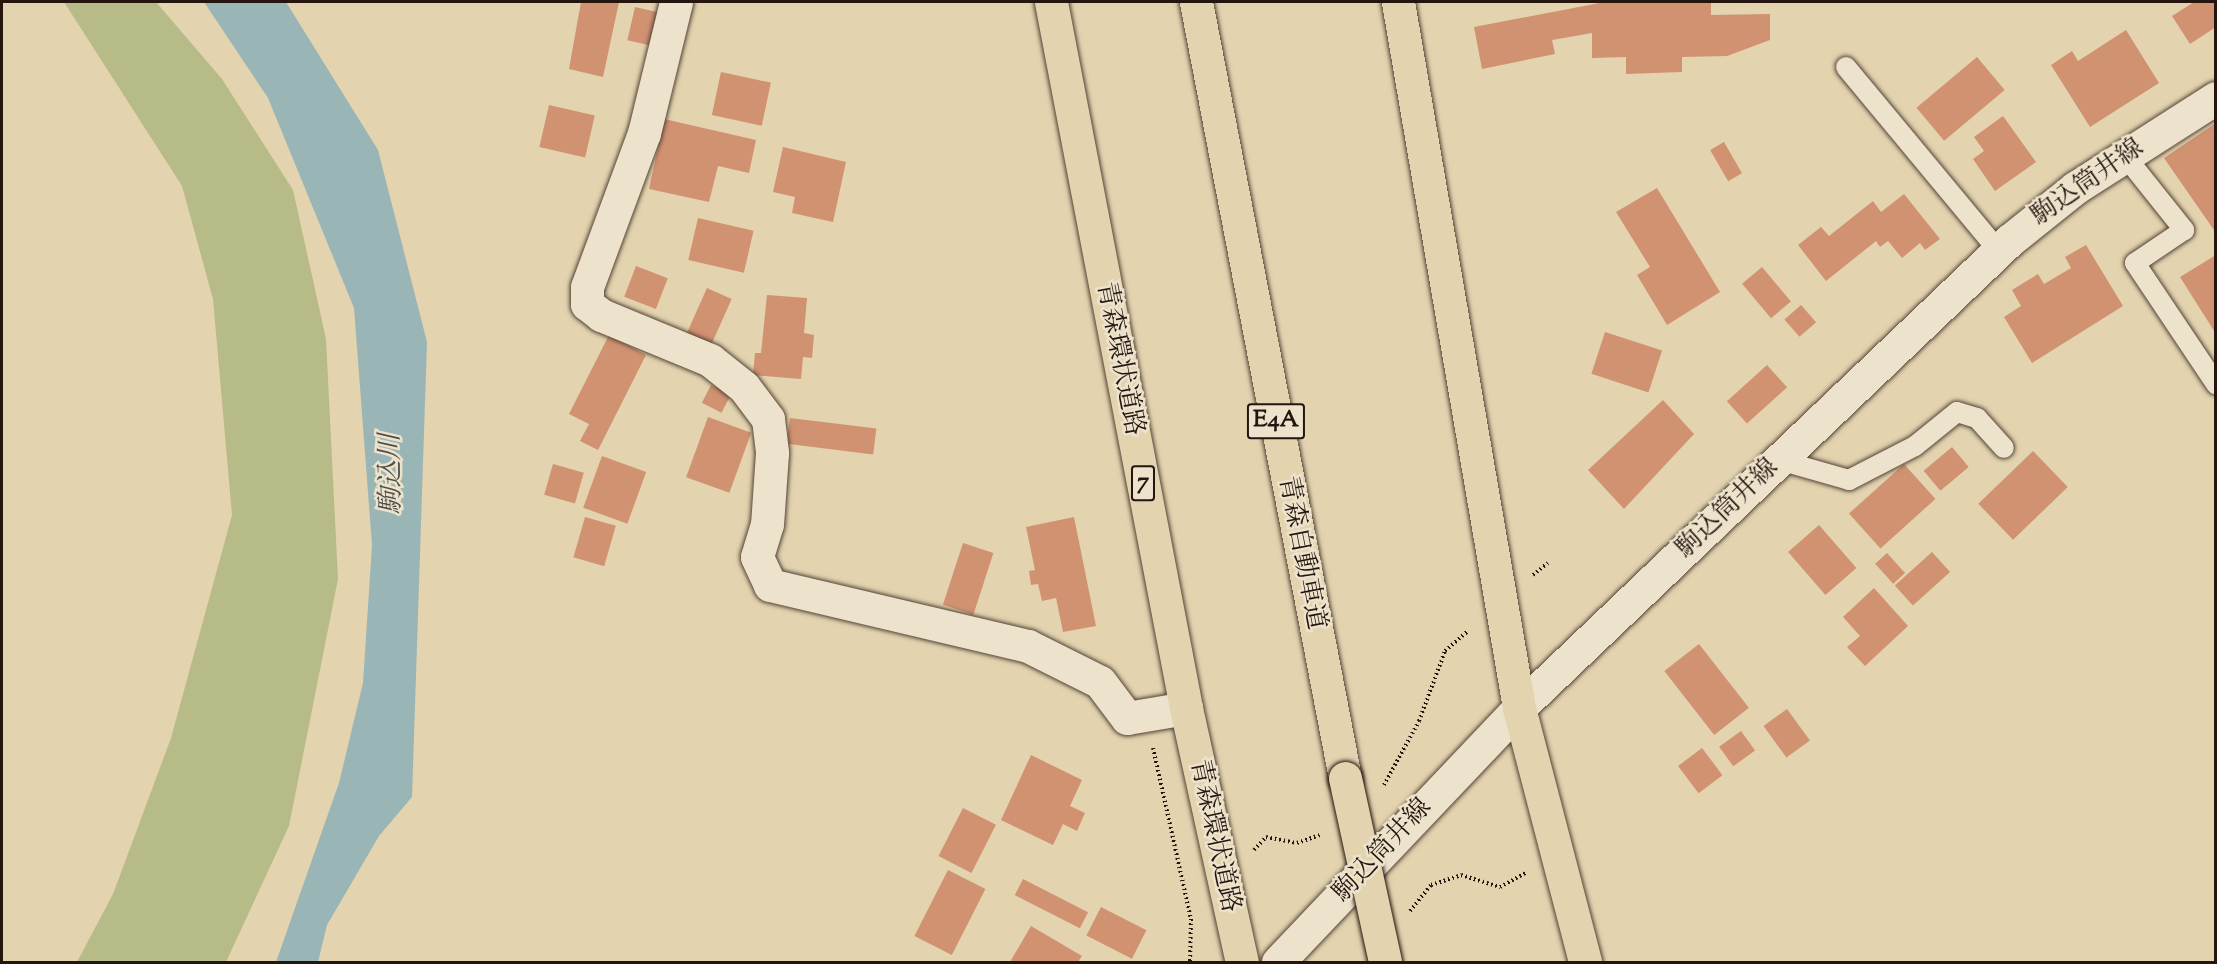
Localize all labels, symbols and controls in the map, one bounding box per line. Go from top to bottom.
street label: 駒込筒井線 [2026,133,2150,233]
street label: 青森環状道路 [1089,279,1149,439]
road number: E4A [1246,400,1306,442]
water label: 駒込川 [375,433,409,515]
street label: 駒込筒井線 [1670,453,1786,565]
road number: 7 [1130,462,1156,504]
street label: 青森自動車道 [1271,473,1331,633]
street label: 青森環状道路 [1183,756,1245,916]
street label: 駒込筒井線 [1327,793,1439,909]

